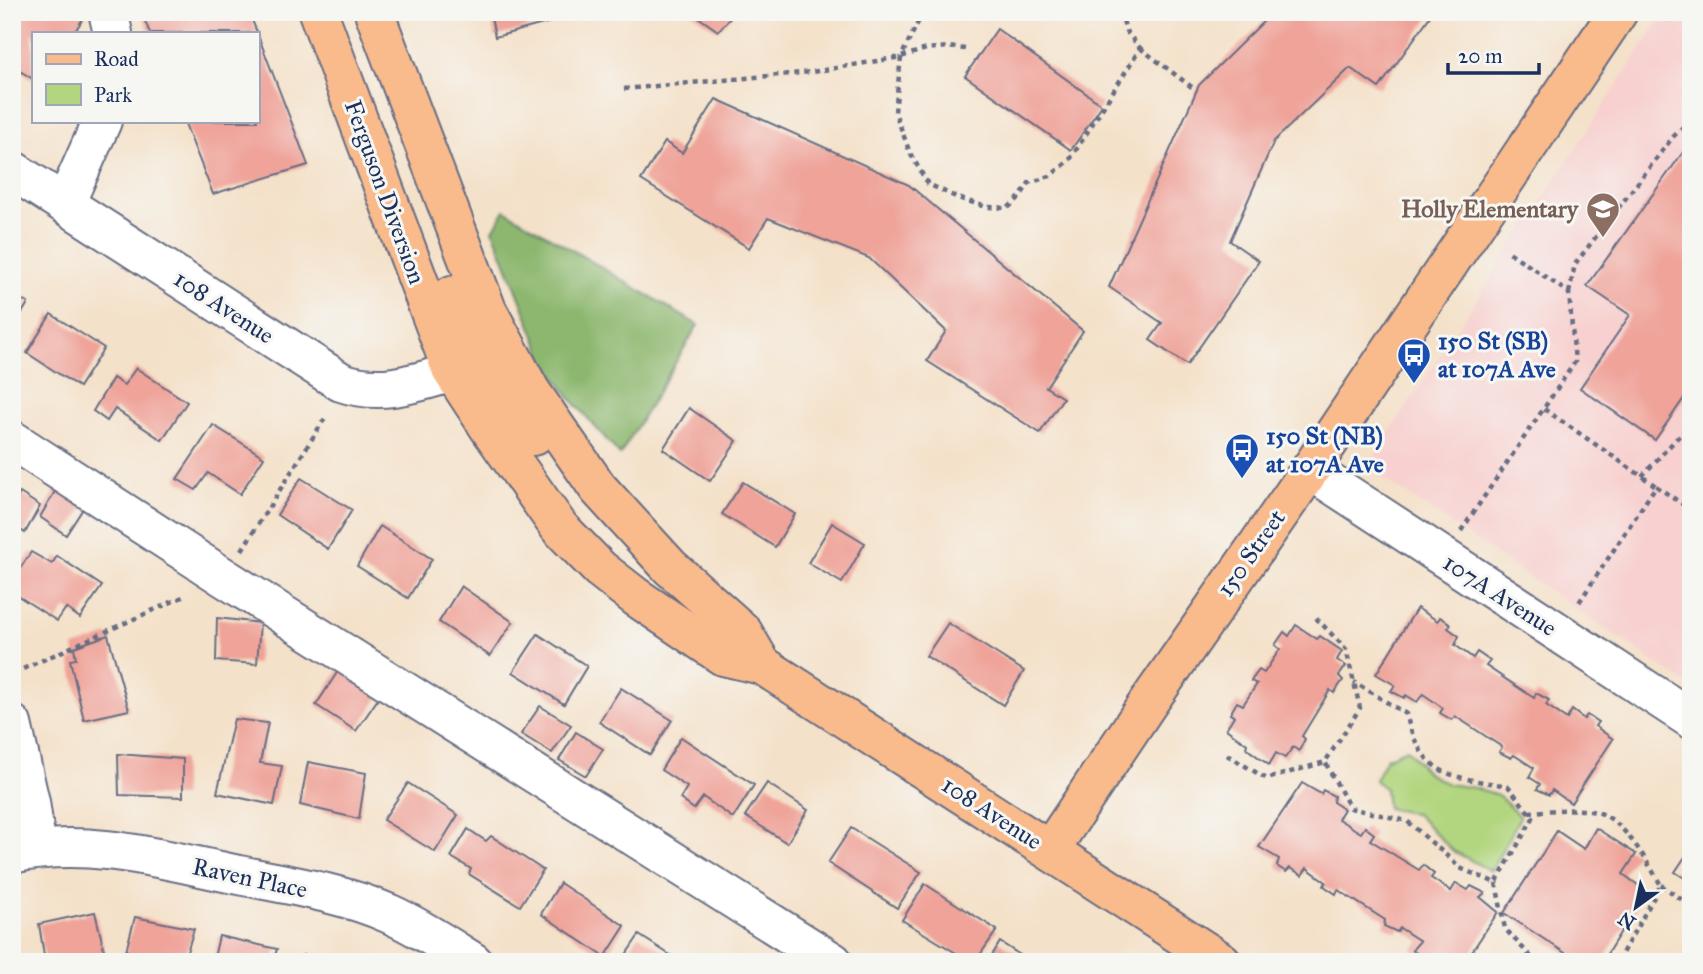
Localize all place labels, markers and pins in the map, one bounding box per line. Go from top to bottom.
school or university icon: Holly Elementary [1584,190,1622,239]
place label: Holly Elementary [1401,194,1580,224]
place label: 150 St (SB) at 107A Ave [1438,326,1556,384]
bus stop icon: 150 St (SB) at 107A Ave [1395,336,1433,385]
place label: 150 St (NB) at 107A Ave [1266,421,1384,479]
bus stop icon: 150 St (NB) at 107A Ave [1223,431,1261,480]

